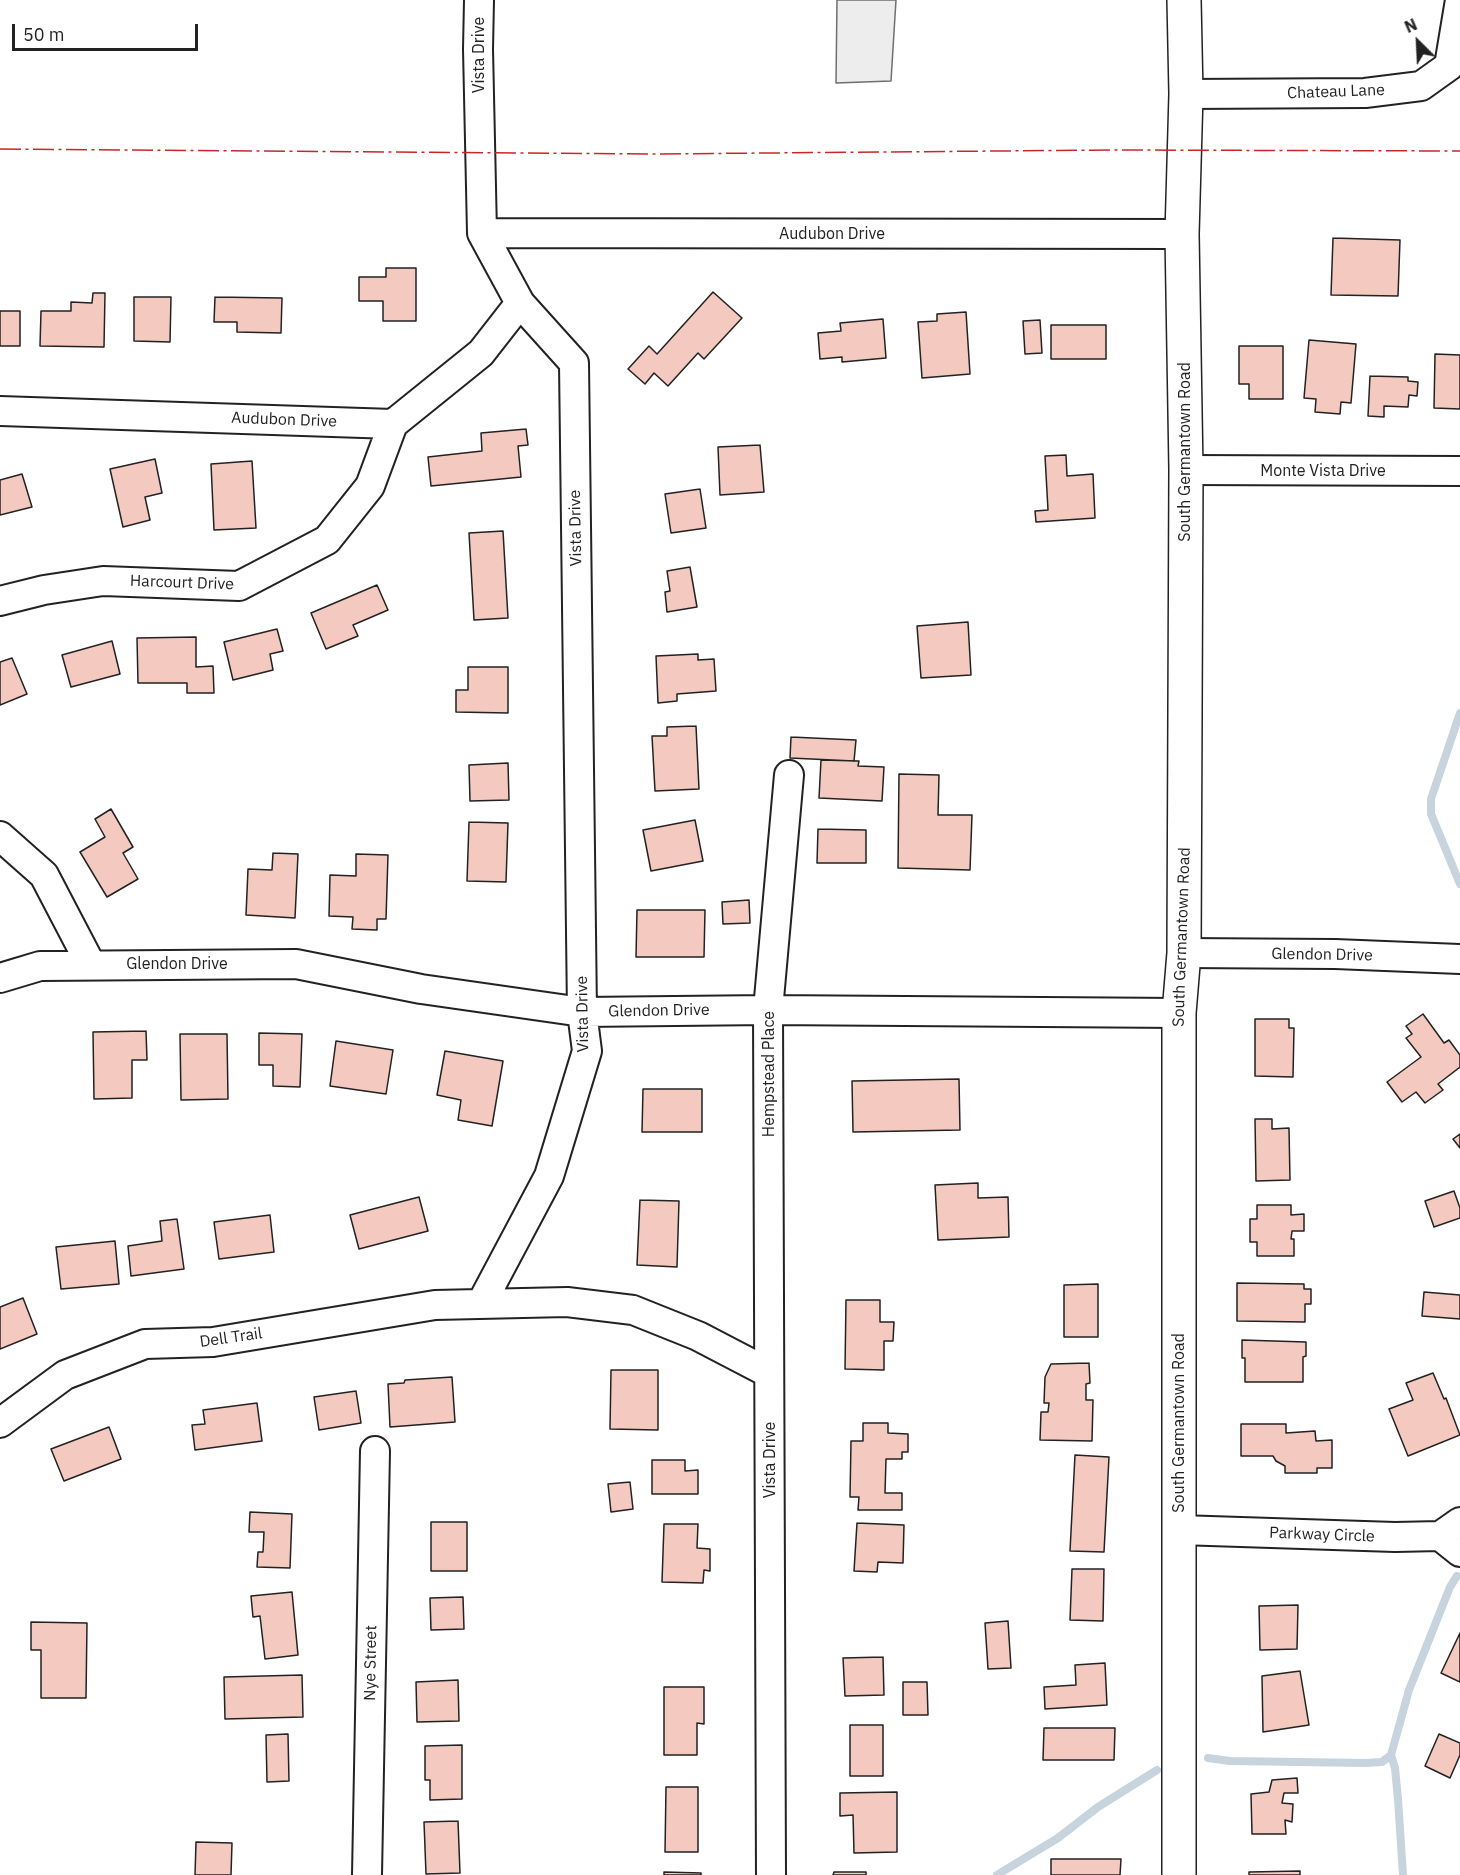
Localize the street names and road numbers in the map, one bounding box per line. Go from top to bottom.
street label: Vista Drive [469,17,489,93]
street label: Chateau Lane [1287,81,1385,103]
street label: Audubon Drive [779,224,885,244]
street label: South Germantown Road [1175,362,1195,542]
street label: Audubon Drive [231,409,337,431]
street label: Monte Vista Drive [1260,461,1386,481]
street label: Vista Drive [566,490,586,566]
street label: Harcourt Drive [130,572,234,594]
street label: South Germantown Road [1169,847,1195,1027]
street label: Glendon Drive [1271,945,1373,965]
street label: Glendon Drive [126,954,228,974]
street label: Vista Drive [573,976,593,1052]
street label: Glendon Drive [608,1001,710,1021]
street label: Hempstead Place [759,1011,779,1137]
street label: Dell Trail [198,1324,264,1352]
street label: South Germantown Road [1169,1333,1189,1513]
street label: Vista Drive [760,1422,780,1498]
street label: Parkway Circle [1269,1524,1375,1546]
street label: Nye Street [361,1625,381,1701]

